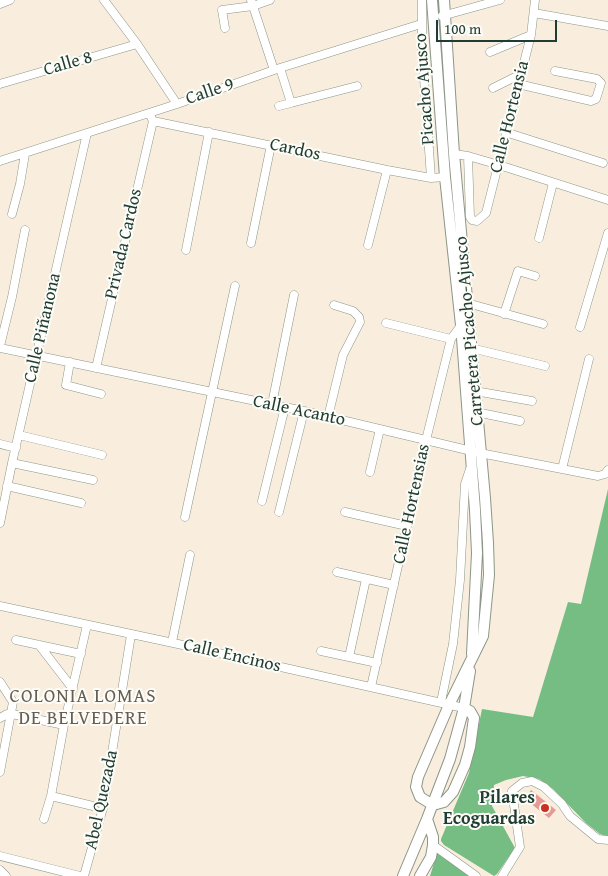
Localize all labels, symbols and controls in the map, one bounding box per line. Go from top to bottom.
scale bar [438,10,559,42]
text: 100 m [444,18,481,39]
street label: Picacho Ajusco [410,32,440,146]
street label: Calle 8 [41,47,95,81]
street label: Calle Hortensia [486,59,534,175]
street label: Calle 9 [183,74,237,110]
street label: Cardos [268,134,322,166]
street label: Privada Cardos [101,187,147,301]
street label: Carretera Picacho-Ajusco [451,235,489,427]
street label: Calle Piñanona [20,271,66,385]
street label: Calle Acanto [251,391,347,431]
street label: Calle Hortensias [389,442,435,566]
street label: Calle Encinos [181,634,283,678]
district label: COLONIA LOMAS DE BELVEDERE [8,686,158,730]
street label: Abel Quezada [81,748,123,852]
place label: Pilares Ecoguardas [443,787,535,830]
marker: Pilares Ecoguardas [539,802,551,814]

